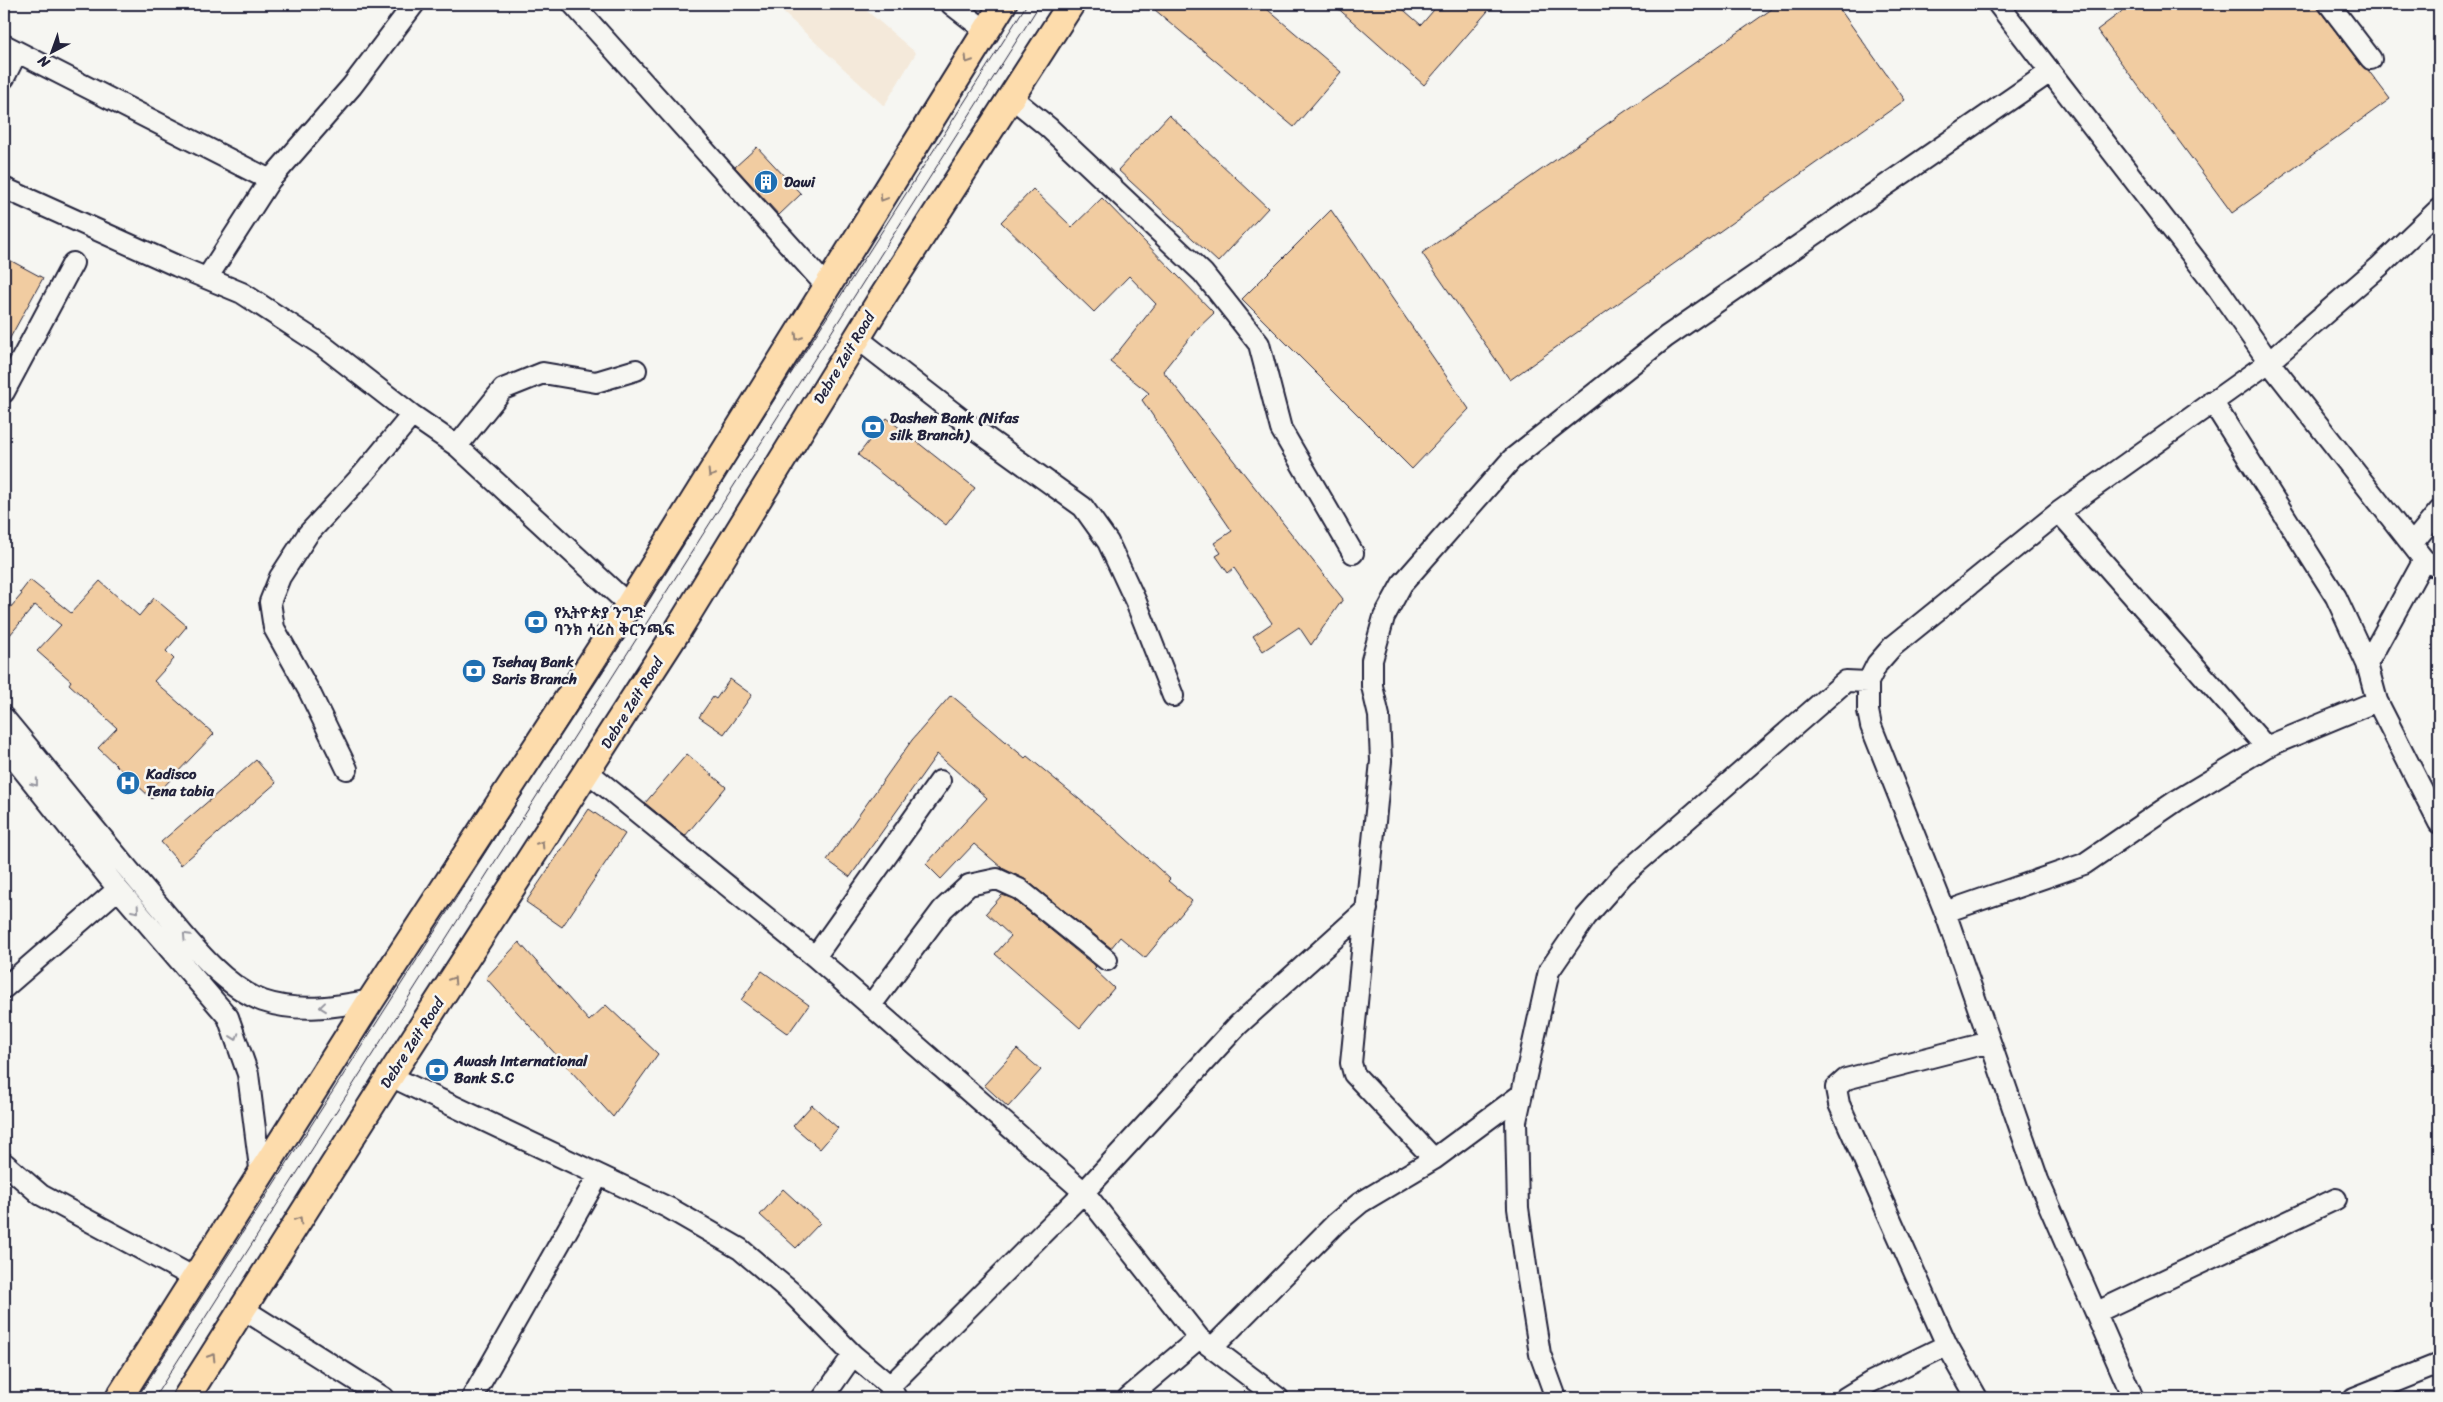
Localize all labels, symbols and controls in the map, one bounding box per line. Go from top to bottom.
north arrow [28,28,78,78]
text: N [32,49,56,75]
one-way arrow [964,54,974,63]
building icon: Dawi [753,169,779,195]
place label: Dawi [784,169,816,195]
one-way arrow [880,193,889,202]
street label: Debre Zeit Road [806,306,882,409]
one-way arrow [794,331,804,340]
place label: Dashen Bank (Nifas silk Branch) [889,405,1020,448]
bank icon: Dashen Bank (Nifas silk Branch) [860,414,886,440]
one-way arrow [708,469,718,478]
place label: የኢትዮጵያ ንግድ ባንክ ሳሪስ ቅርንጫፍ [554,600,674,643]
bank icon: የኢትዮጵያ ንግድ ባንክ ሳሪስ ቅርንጫፍ [523,609,549,635]
place label: Tsehay Bank Saris Branch [491,649,577,692]
street label: Debre Zeit Road [593,651,671,754]
bank icon: Tsehay Bank Saris Branch [461,658,487,684]
place label: Kadisco Tena tabia [145,761,214,804]
hospital icon: Kadisco Tena tabia [115,770,141,796]
one-way arrow [29,778,38,787]
one-way arrow [535,840,544,849]
one-way arrow [130,904,139,913]
one-way arrow [183,933,192,942]
one-way arrow [446,976,456,985]
street label: Debre Zeit Road [373,991,452,1094]
one-way arrow [319,1001,327,1012]
one-way arrow [229,1033,239,1041]
place label: Awash International Bank S.C [453,1048,588,1091]
bank icon: Awash International Bank S.C [424,1057,450,1083]
one-way arrow [293,1216,302,1225]
one-way arrow [206,1353,215,1363]

